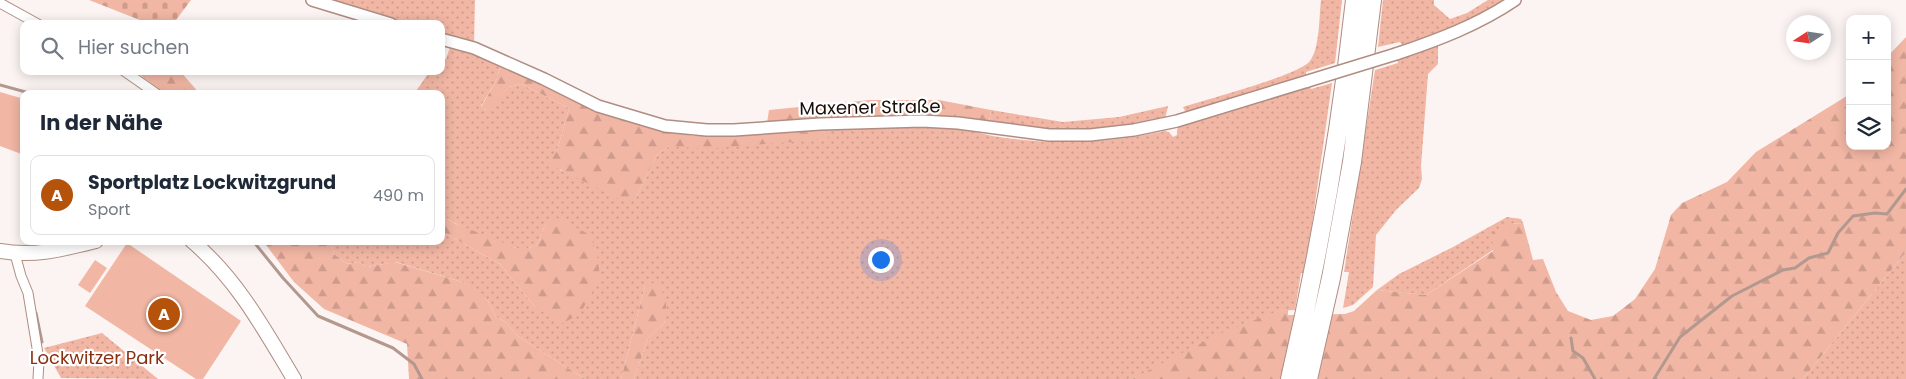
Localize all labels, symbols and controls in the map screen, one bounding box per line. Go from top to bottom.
north arrow [1786,15,1831,60]
map controls [1846,15,1891,150]
button: + [1846,15,1891,60]
search box [20,20,445,75]
icon: search [38,34,66,62]
text: Hier suchen [78,34,189,61]
button: − [1846,60,1891,105]
street label: Maxener Straße [799,93,941,121]
button: layers [1846,105,1891,150]
text: In der Nähe [40,108,163,137]
text: Sportplatz Lockwitzgrund [88,169,336,196]
text: A [51,184,63,207]
text: 490 m [373,184,424,207]
text: Sport [88,198,130,221]
your location [868,247,894,273]
pin: A [148,295,180,333]
park label: Lockwitzer Park [30,345,165,370]

